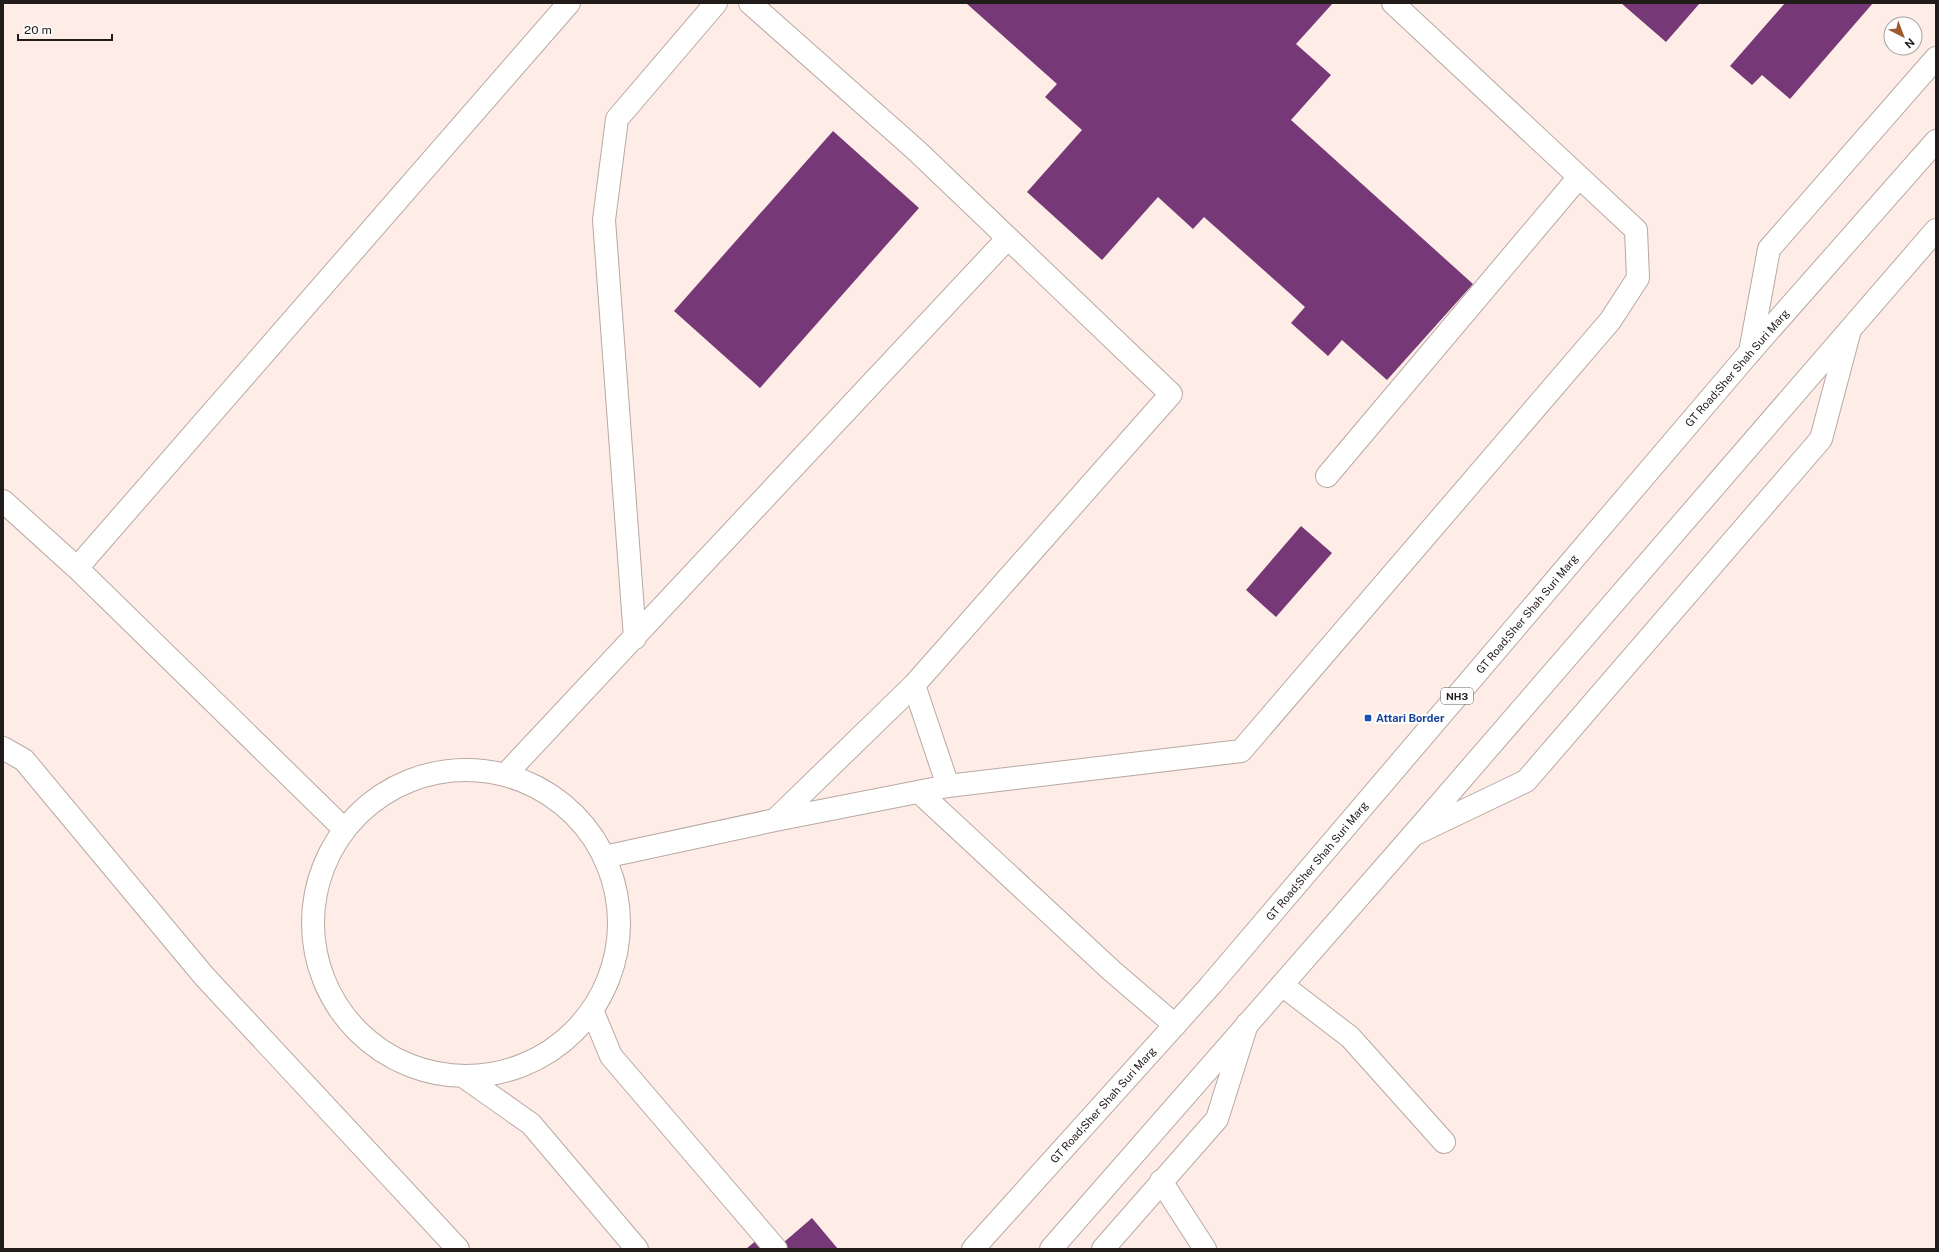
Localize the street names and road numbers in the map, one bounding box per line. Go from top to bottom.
street label: GT Road;Sher Shah Suri Marg [1683,307,1791,429]
street label: GT Road;Sher Shah Suri Marg [1474,552,1580,676]
road number: NH3 [1441,688,1473,704]
street label: GT Road;Sher Shah Suri Marg [1264,799,1370,923]
street label: GT Road;Sher Shah Suri Marg [1048,1045,1158,1165]

